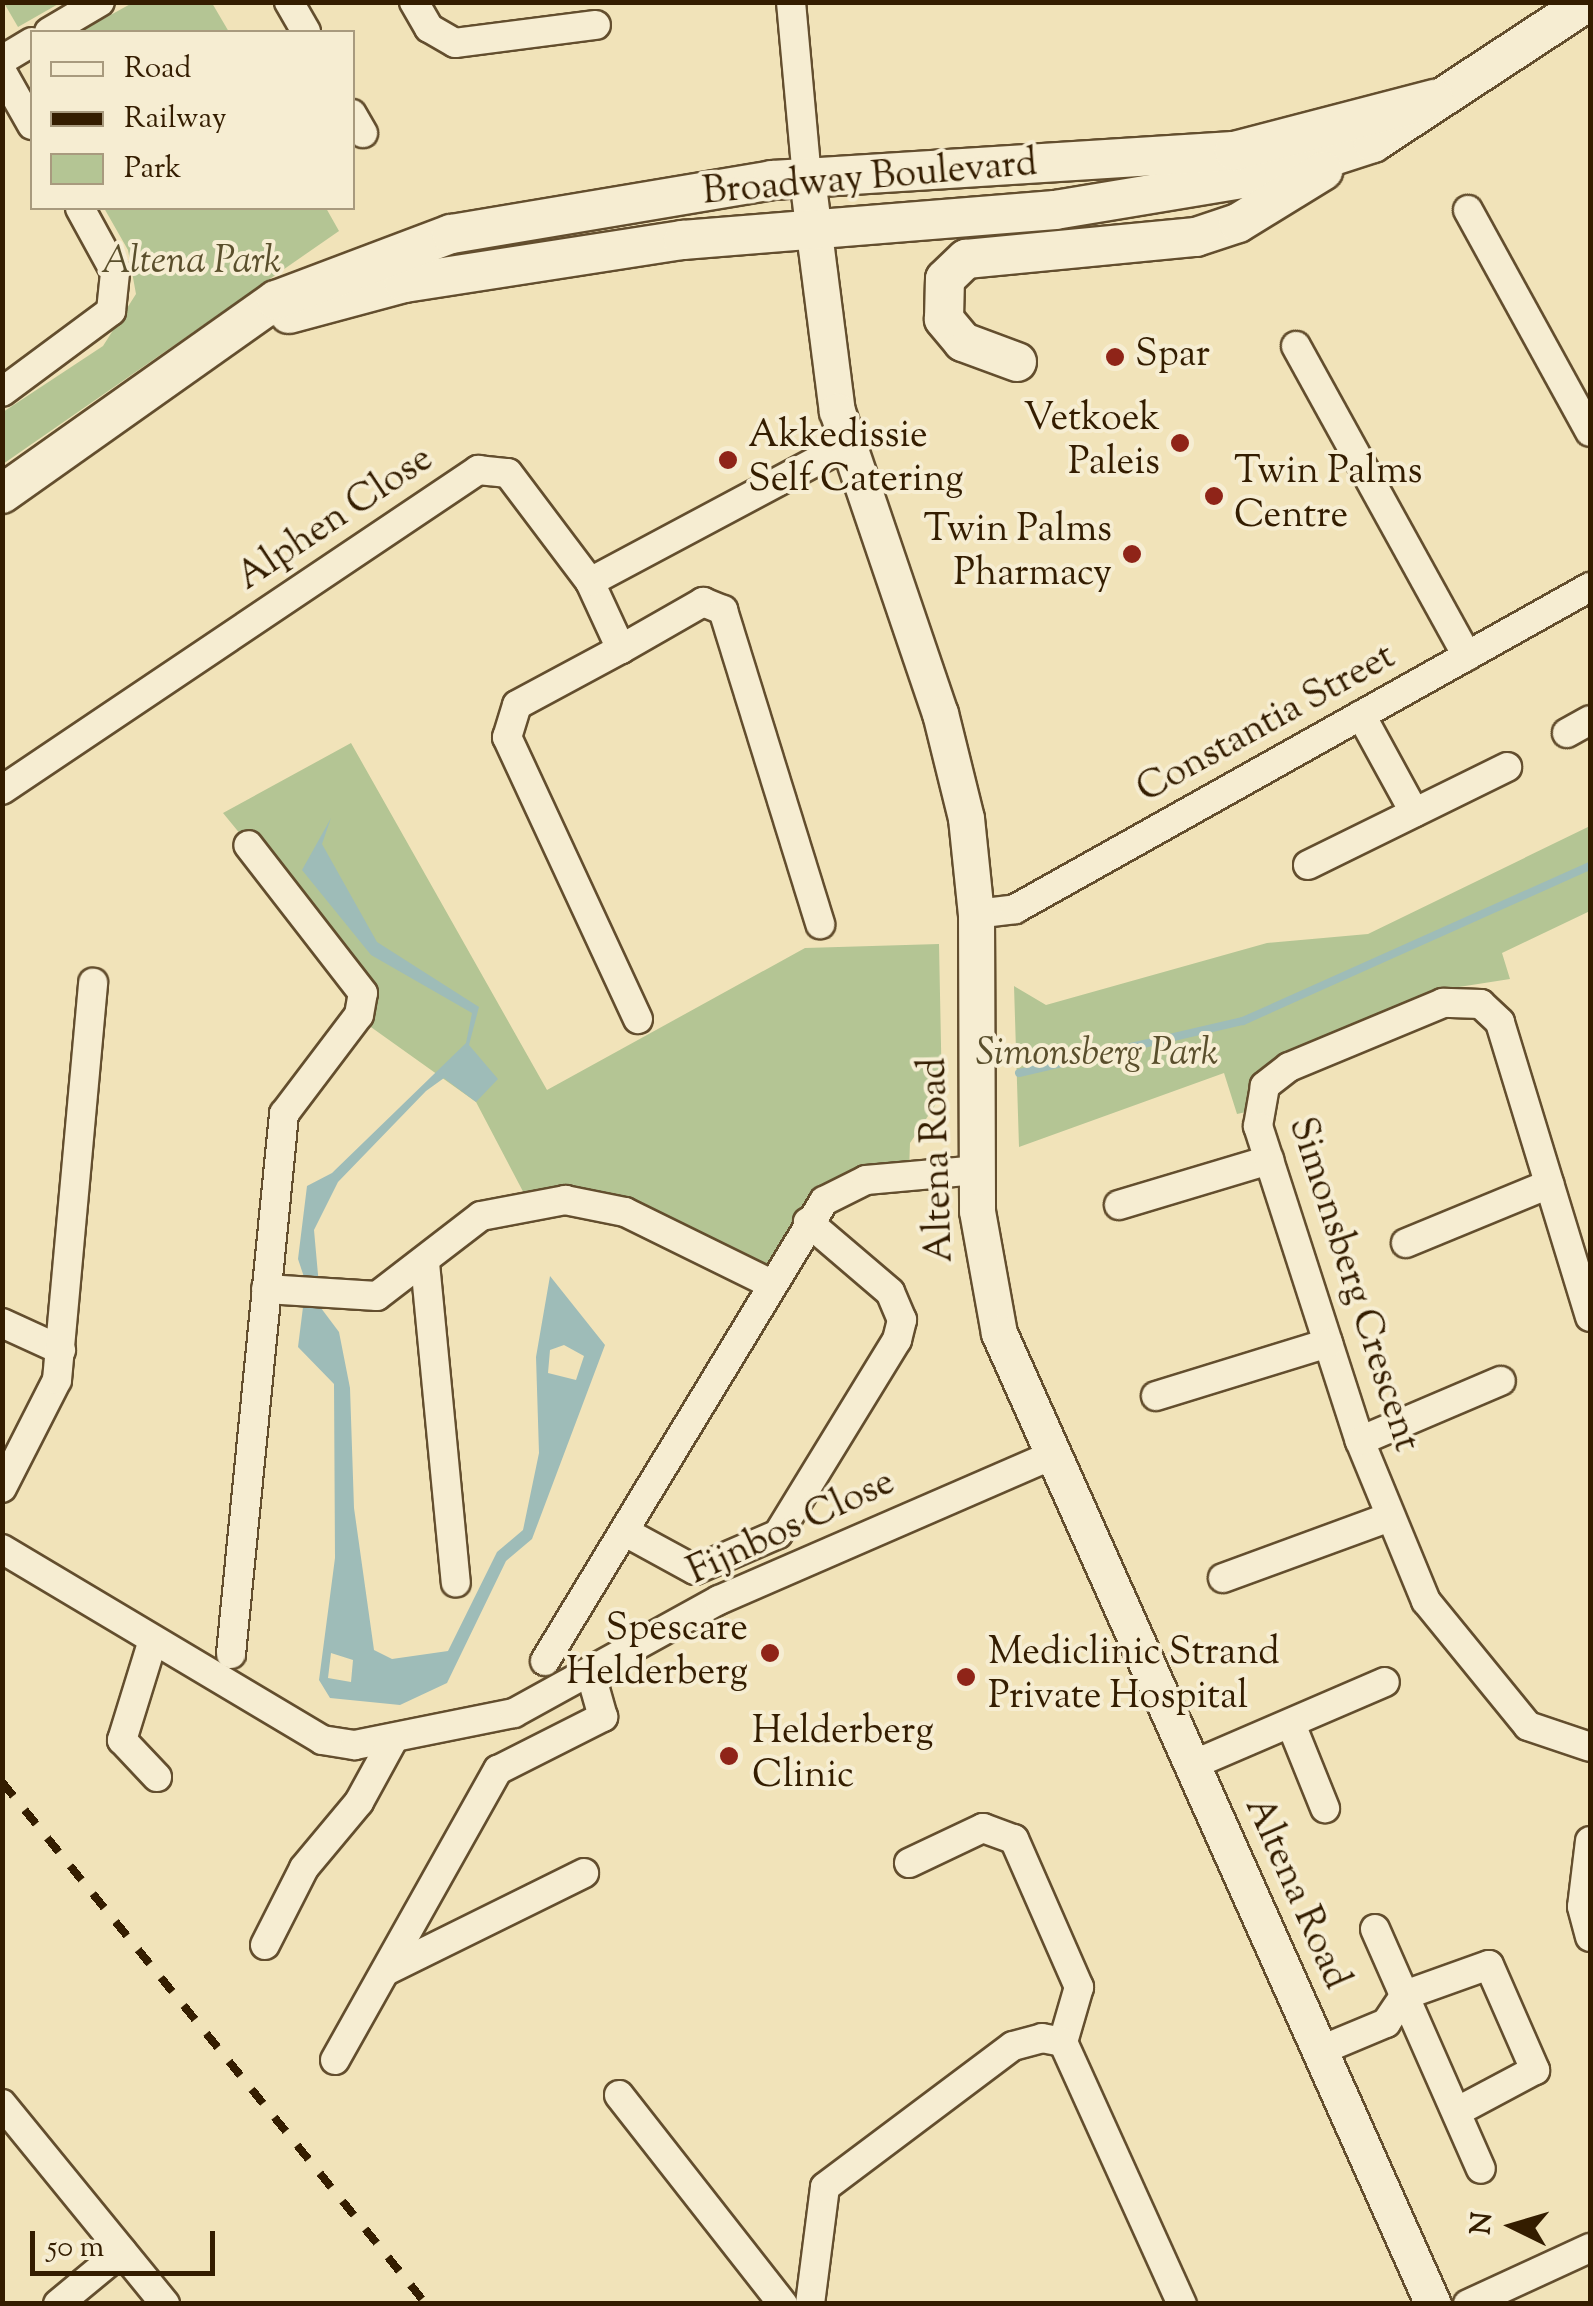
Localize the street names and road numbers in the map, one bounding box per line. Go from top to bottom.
street label: Broadway Boulevard [701,143,1039,217]
street label: Alphen Close [229,438,443,602]
street label: Constantia Street [1130,635,1404,815]
street label: Altena Road [913,1057,965,1263]
street label: Simonsberg Crescent [1276,1112,1428,1458]
street label: Fijnbos Close [681,1461,903,1597]
street label: Altena Road [1232,1791,1358,1997]

